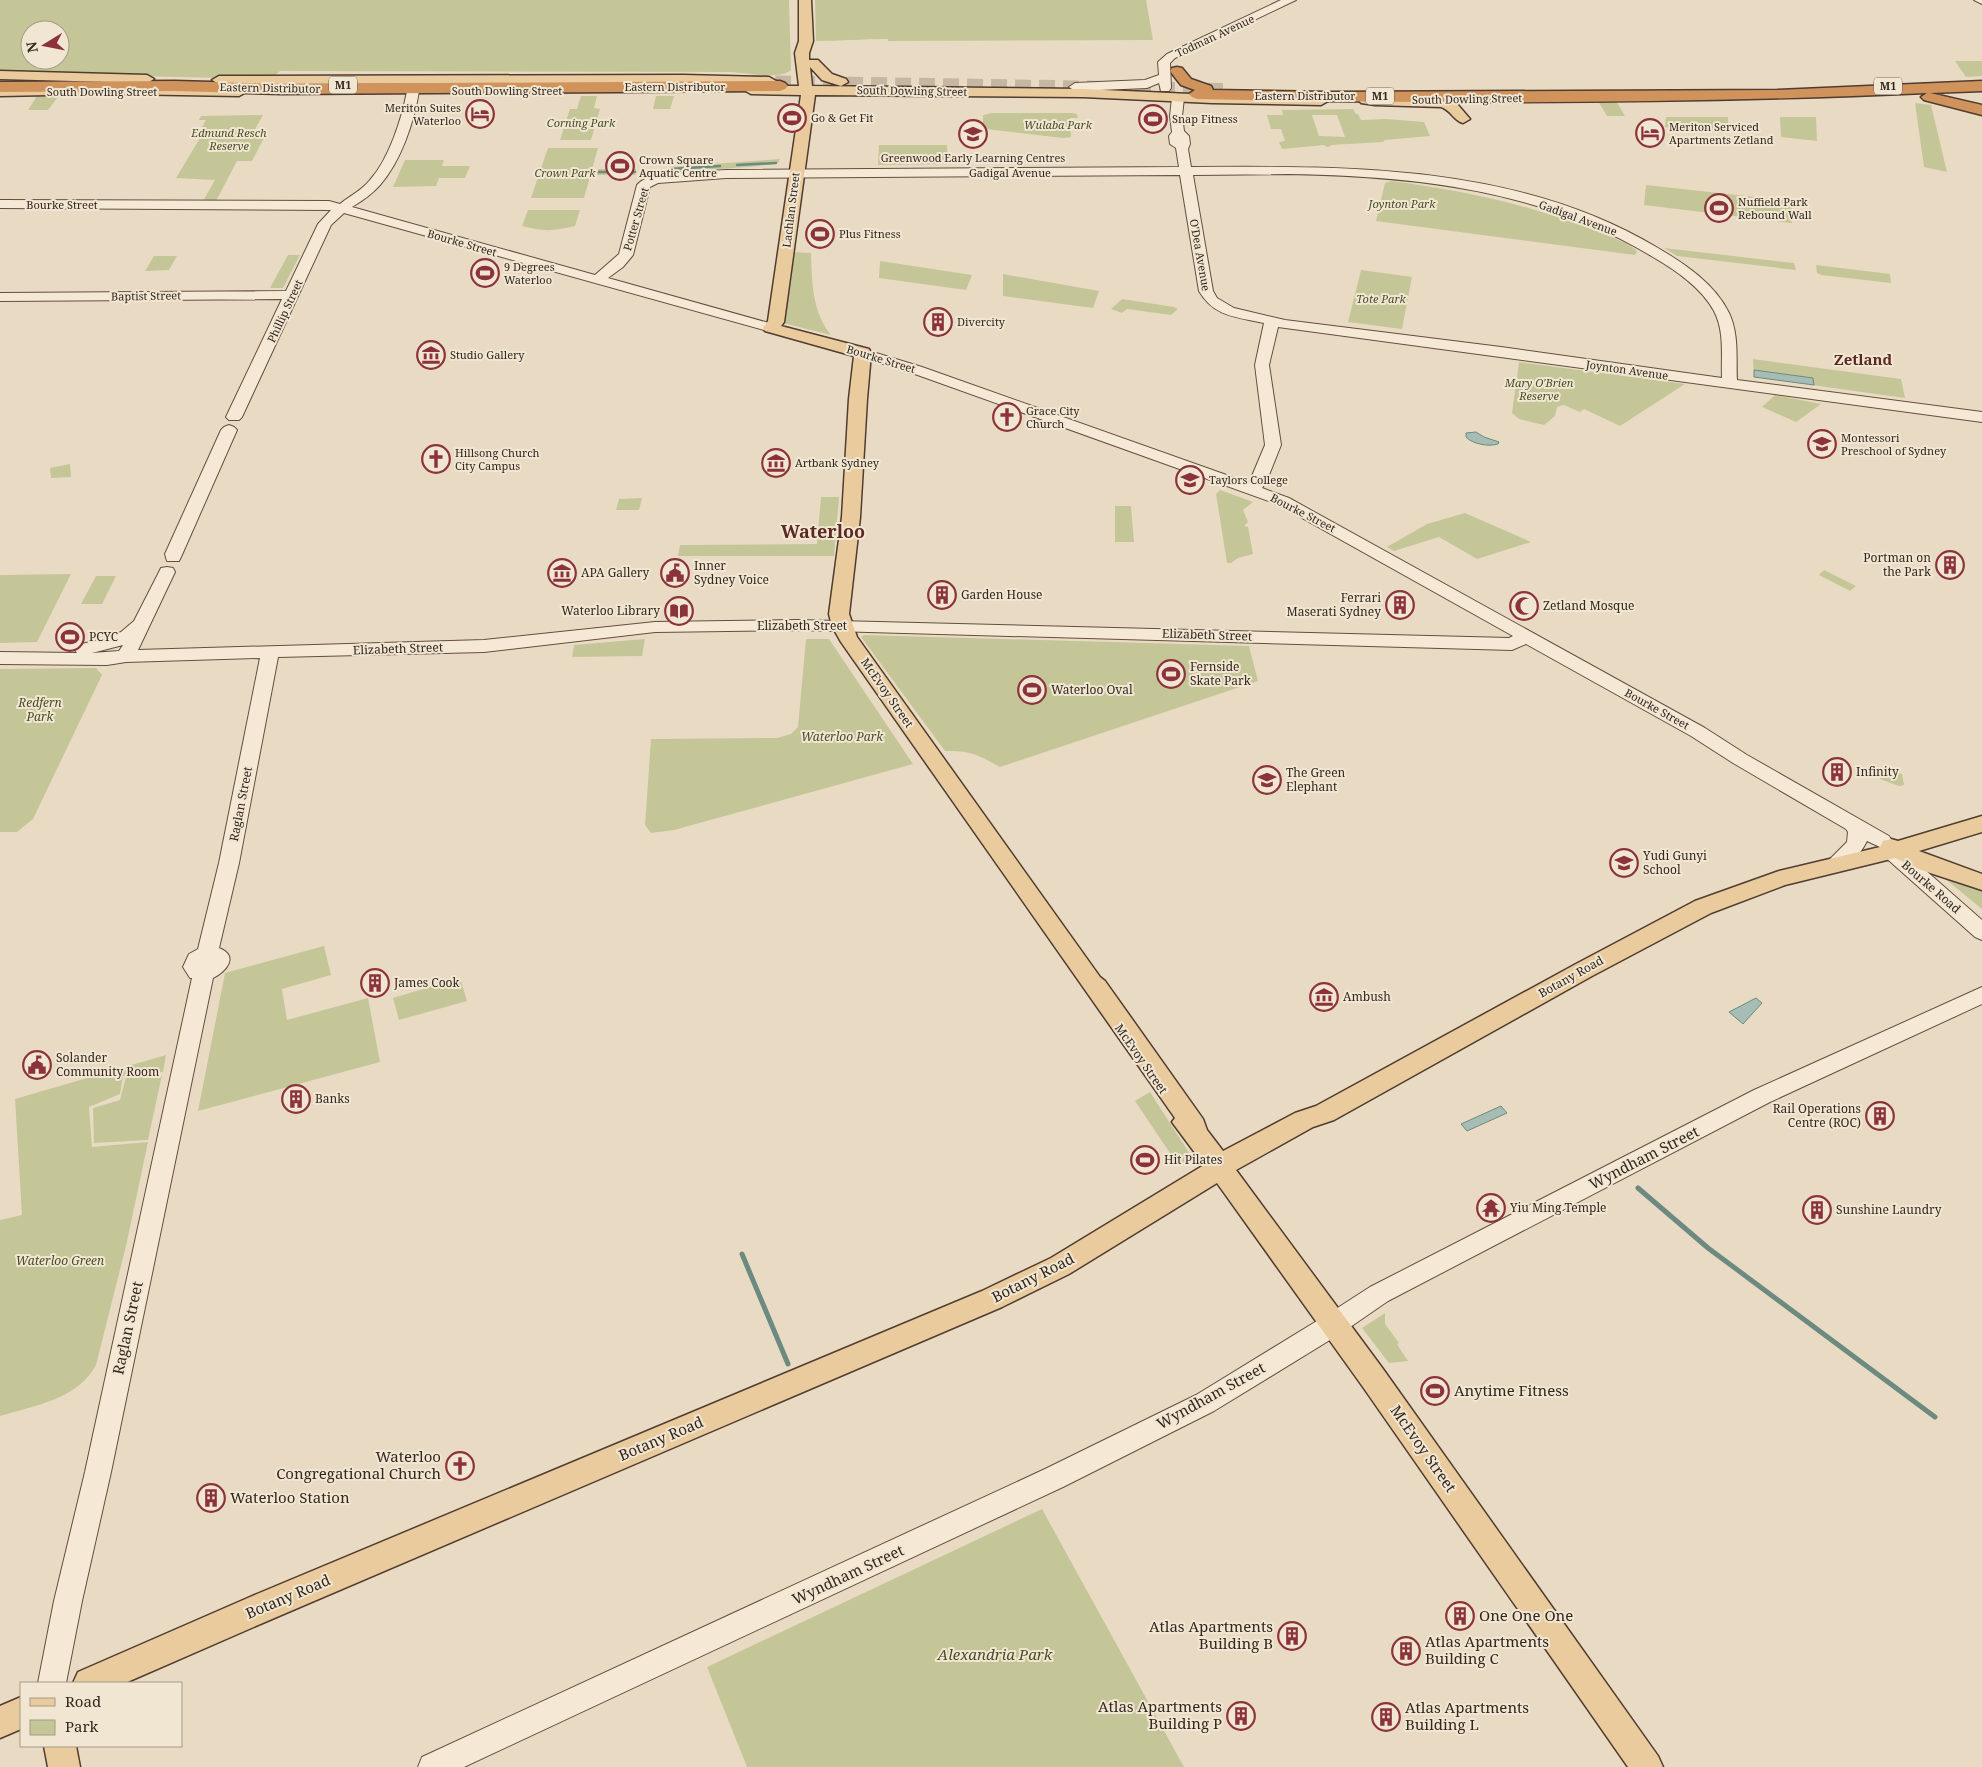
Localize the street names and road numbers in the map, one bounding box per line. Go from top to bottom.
street label: Todman Avenue [1173,11,1257,60]
road number: M1 [329,76,357,94]
road number: M1 [1874,78,1902,94]
street label: Eastern Distributor [219,79,321,96]
street label: Eastern Distributor [624,79,726,94]
street label: South Dowling Street [857,82,967,99]
street label: South Dowling Street [452,83,562,98]
street label: South Dowling Street [47,84,157,99]
street label: Eastern Distributor [1254,88,1356,103]
road number: M1 [1366,88,1394,104]
street label: South Dowling Street [1412,90,1522,107]
street label: Gadigal Avenue [969,165,1051,180]
street label: Lachlan Street [778,171,803,248]
street label: Potter Street [619,185,652,252]
street label: Gadigal Avenue [1537,196,1619,239]
street label: Bourke Street [26,197,98,212]
street label: O'Dea Avenue [1187,218,1214,292]
street label: Bourke Street [426,225,499,260]
street label: Phillip Street [263,277,306,345]
street label: Baptist Street [111,287,181,304]
street label: Bourke Street [845,341,918,376]
street label: Joynton Avenue [1584,356,1669,383]
street label: Bourke Street [1268,490,1339,535]
street label: Elizabeth Street [757,617,847,634]
street label: Elizabeth Street [1162,624,1252,645]
street label: Elizabeth Street [353,638,443,659]
street label: McEvoy Street [857,654,918,731]
street label: Bourke Street [1622,685,1692,732]
street label: Raglan Street [225,765,256,843]
street label: Bourke Road [1898,856,1965,917]
street label: Botany Road [1535,951,1607,1001]
street label: McEvoy Street [1111,1020,1172,1097]
street label: Wyndham Street [1585,1121,1702,1193]
street label: Botany Road [988,1248,1077,1306]
street label: Raglan Street [107,1279,147,1376]
street label: Wyndham Street [1153,1357,1268,1433]
street label: McEvoy Street [1386,1401,1461,1496]
street label: Botany Road [615,1411,706,1465]
street label: Wyndham Street [789,1539,907,1609]
street label: Botany Road [242,1569,333,1623]

